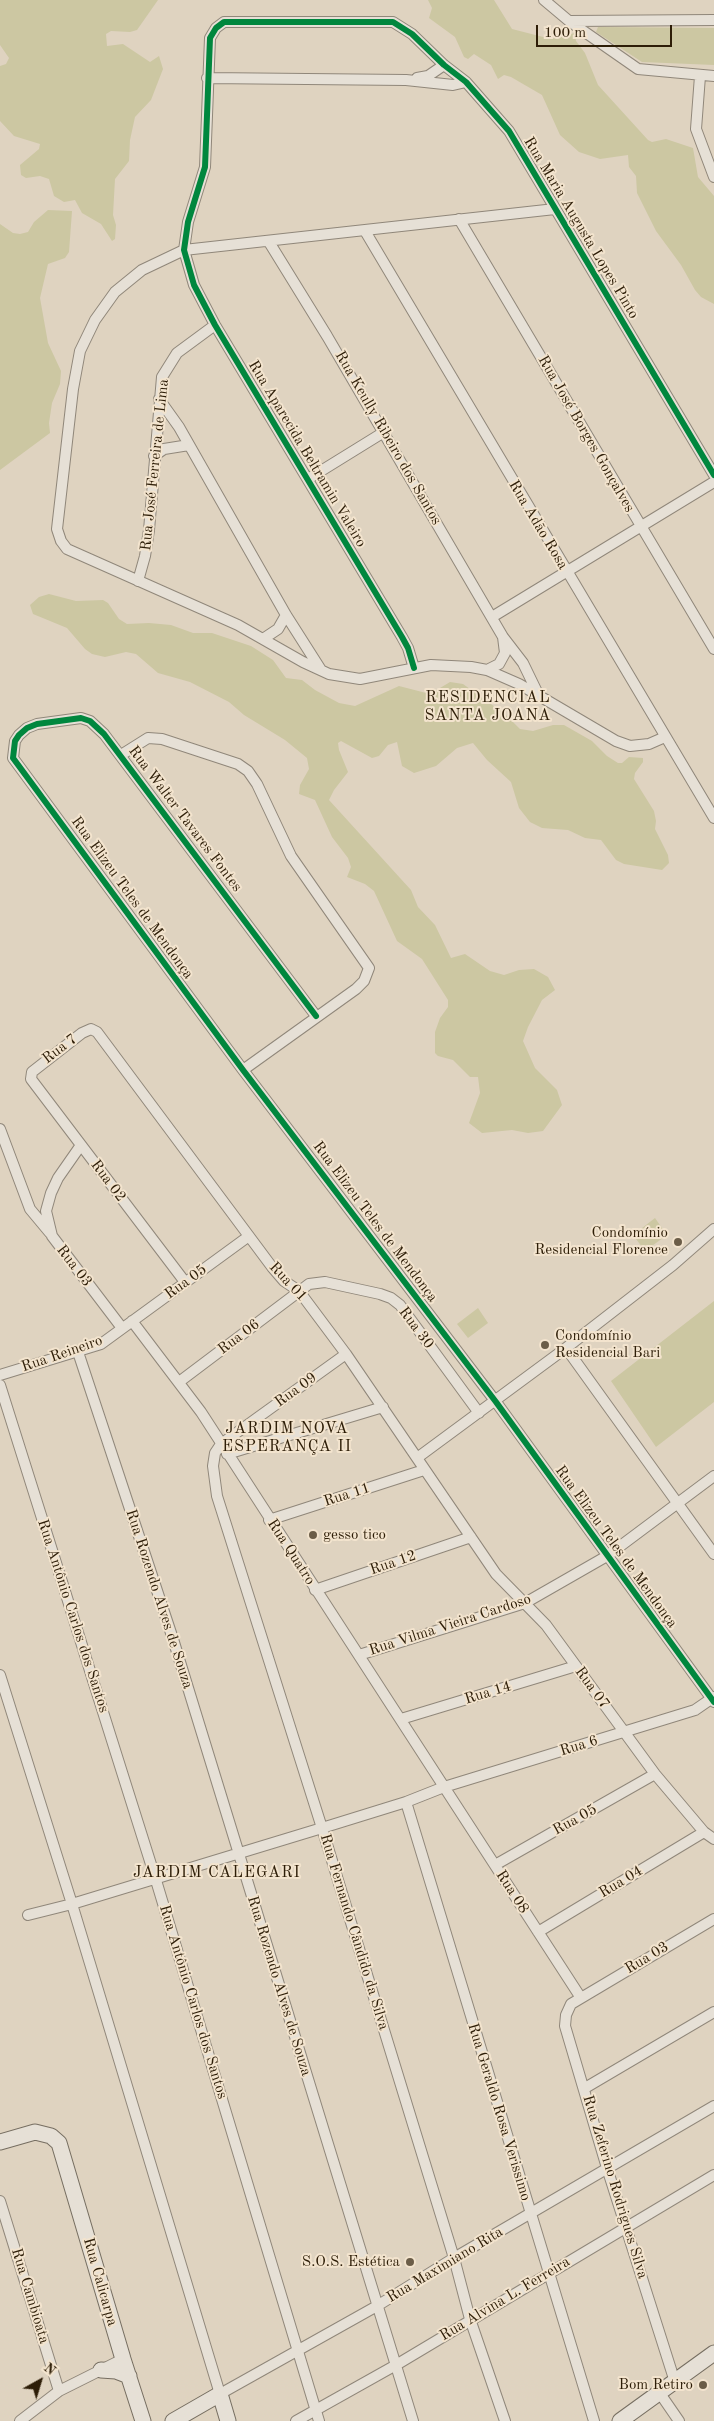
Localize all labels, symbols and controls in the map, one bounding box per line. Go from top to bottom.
scale bar [539,15,675,47]
text: 100 m [544,26,586,41]
street label: Rua Maria Augusta Lopes Pinto [519,134,643,322]
street label: Rua Keully Ribeiro dos Santos [331,348,445,528]
street label: Rua José Borges Gonçalves [534,352,638,516]
street label: Rua Aparecida Beltramin Valeiro [244,357,370,551]
street label: Rua José Ferreira de Lima [137,378,173,552]
street label: Rua Adão Rosa [504,477,572,573]
district label: RESIDENCIAL SANTA JOANA [423,688,553,726]
street label: Rua Walter Tavares Fontes [124,743,246,895]
street label: Rua Elizeu Teles de Mendonça [67,813,197,983]
street label: Rua 7 [39,1030,81,1068]
street label: Rua Elizeu Teles de Mendonça [309,1138,441,1306]
street label: Rua 02 [86,1157,130,1205]
place label: Condomínio Residencial Florence [535,1224,668,1259]
marker: Condomínio Residencial Florence [672,1236,684,1248]
street label: Rua 03 [52,1242,96,1290]
street label: Rua 01 [265,1258,311,1306]
street label: Rua 05 [161,1261,211,1303]
street label: Rua 30 [394,1304,438,1352]
street label: Rua 06 [215,1315,263,1359]
place label: Condomínio Residencial Bari [555,1327,660,1362]
street label: Rua Reineiro [19,1332,105,1376]
marker: Condomínio Residencial Bari [539,1339,551,1351]
street label: Rua 09 [271,1369,321,1411]
district label: JARDIM NOVA ESPERANÇA II [220,1419,354,1457]
street label: Rua Elizeu Teles de Mendonça [551,1462,681,1632]
street label: Rua 11 [322,1479,372,1511]
street label: Rua Rozendo Alves de Souza [121,1507,197,1691]
street label: Rua Quatro [263,1516,319,1588]
street label: Rua Antônio Carlos dos Santos [33,1517,113,1715]
place label: gesso tico [323,1526,386,1544]
marker: gesso tico [307,1529,319,1541]
street label: Rua 12 [367,1547,419,1579]
street label: Rua Vilma Vieira Cardoso [367,1590,533,1660]
street label: Rua 07 [571,1663,613,1713]
street label: Rua 14 [463,1677,513,1709]
street label: Rua 6 [558,1732,600,1760]
street label: Rua 05 [550,1801,600,1839]
street label: Rua Fernando Cândido da Silva [316,1832,392,2032]
street label: Rua 04 [596,1862,646,1902]
district label: JARDIM CALEGARI [131,1863,303,1883]
street label: Rua 08 [491,1867,533,1917]
street label: Rua Rozendo Alves de Souza [243,1894,315,2078]
street label: Rua Antônio Carlos dos Santos [155,1903,231,2101]
street label: Rua 03 [622,1938,672,1978]
street label: Rua Geraldo Rosa Verissimo [463,2021,535,2203]
street label: Rua Zeferino Rodrigues Silva [578,2093,652,2281]
street label: Rua Maximiano Rita [383,2223,507,2307]
street label: Rua Calicarpa [79,2236,121,2328]
street label: Rua Cambioata [7,2246,53,2346]
place label: S.O.S. Estética [302,2253,400,2271]
street label: Rua Alvina L. Ferreira [437,2253,573,2345]
marker: S.O.S. Estética [404,2256,416,2268]
north arrow [15,2356,65,2406]
text: N [41,2361,58,2378]
place label: Bom Retiro [619,2376,693,2394]
marker: Bom Retiro [697,2379,709,2391]

